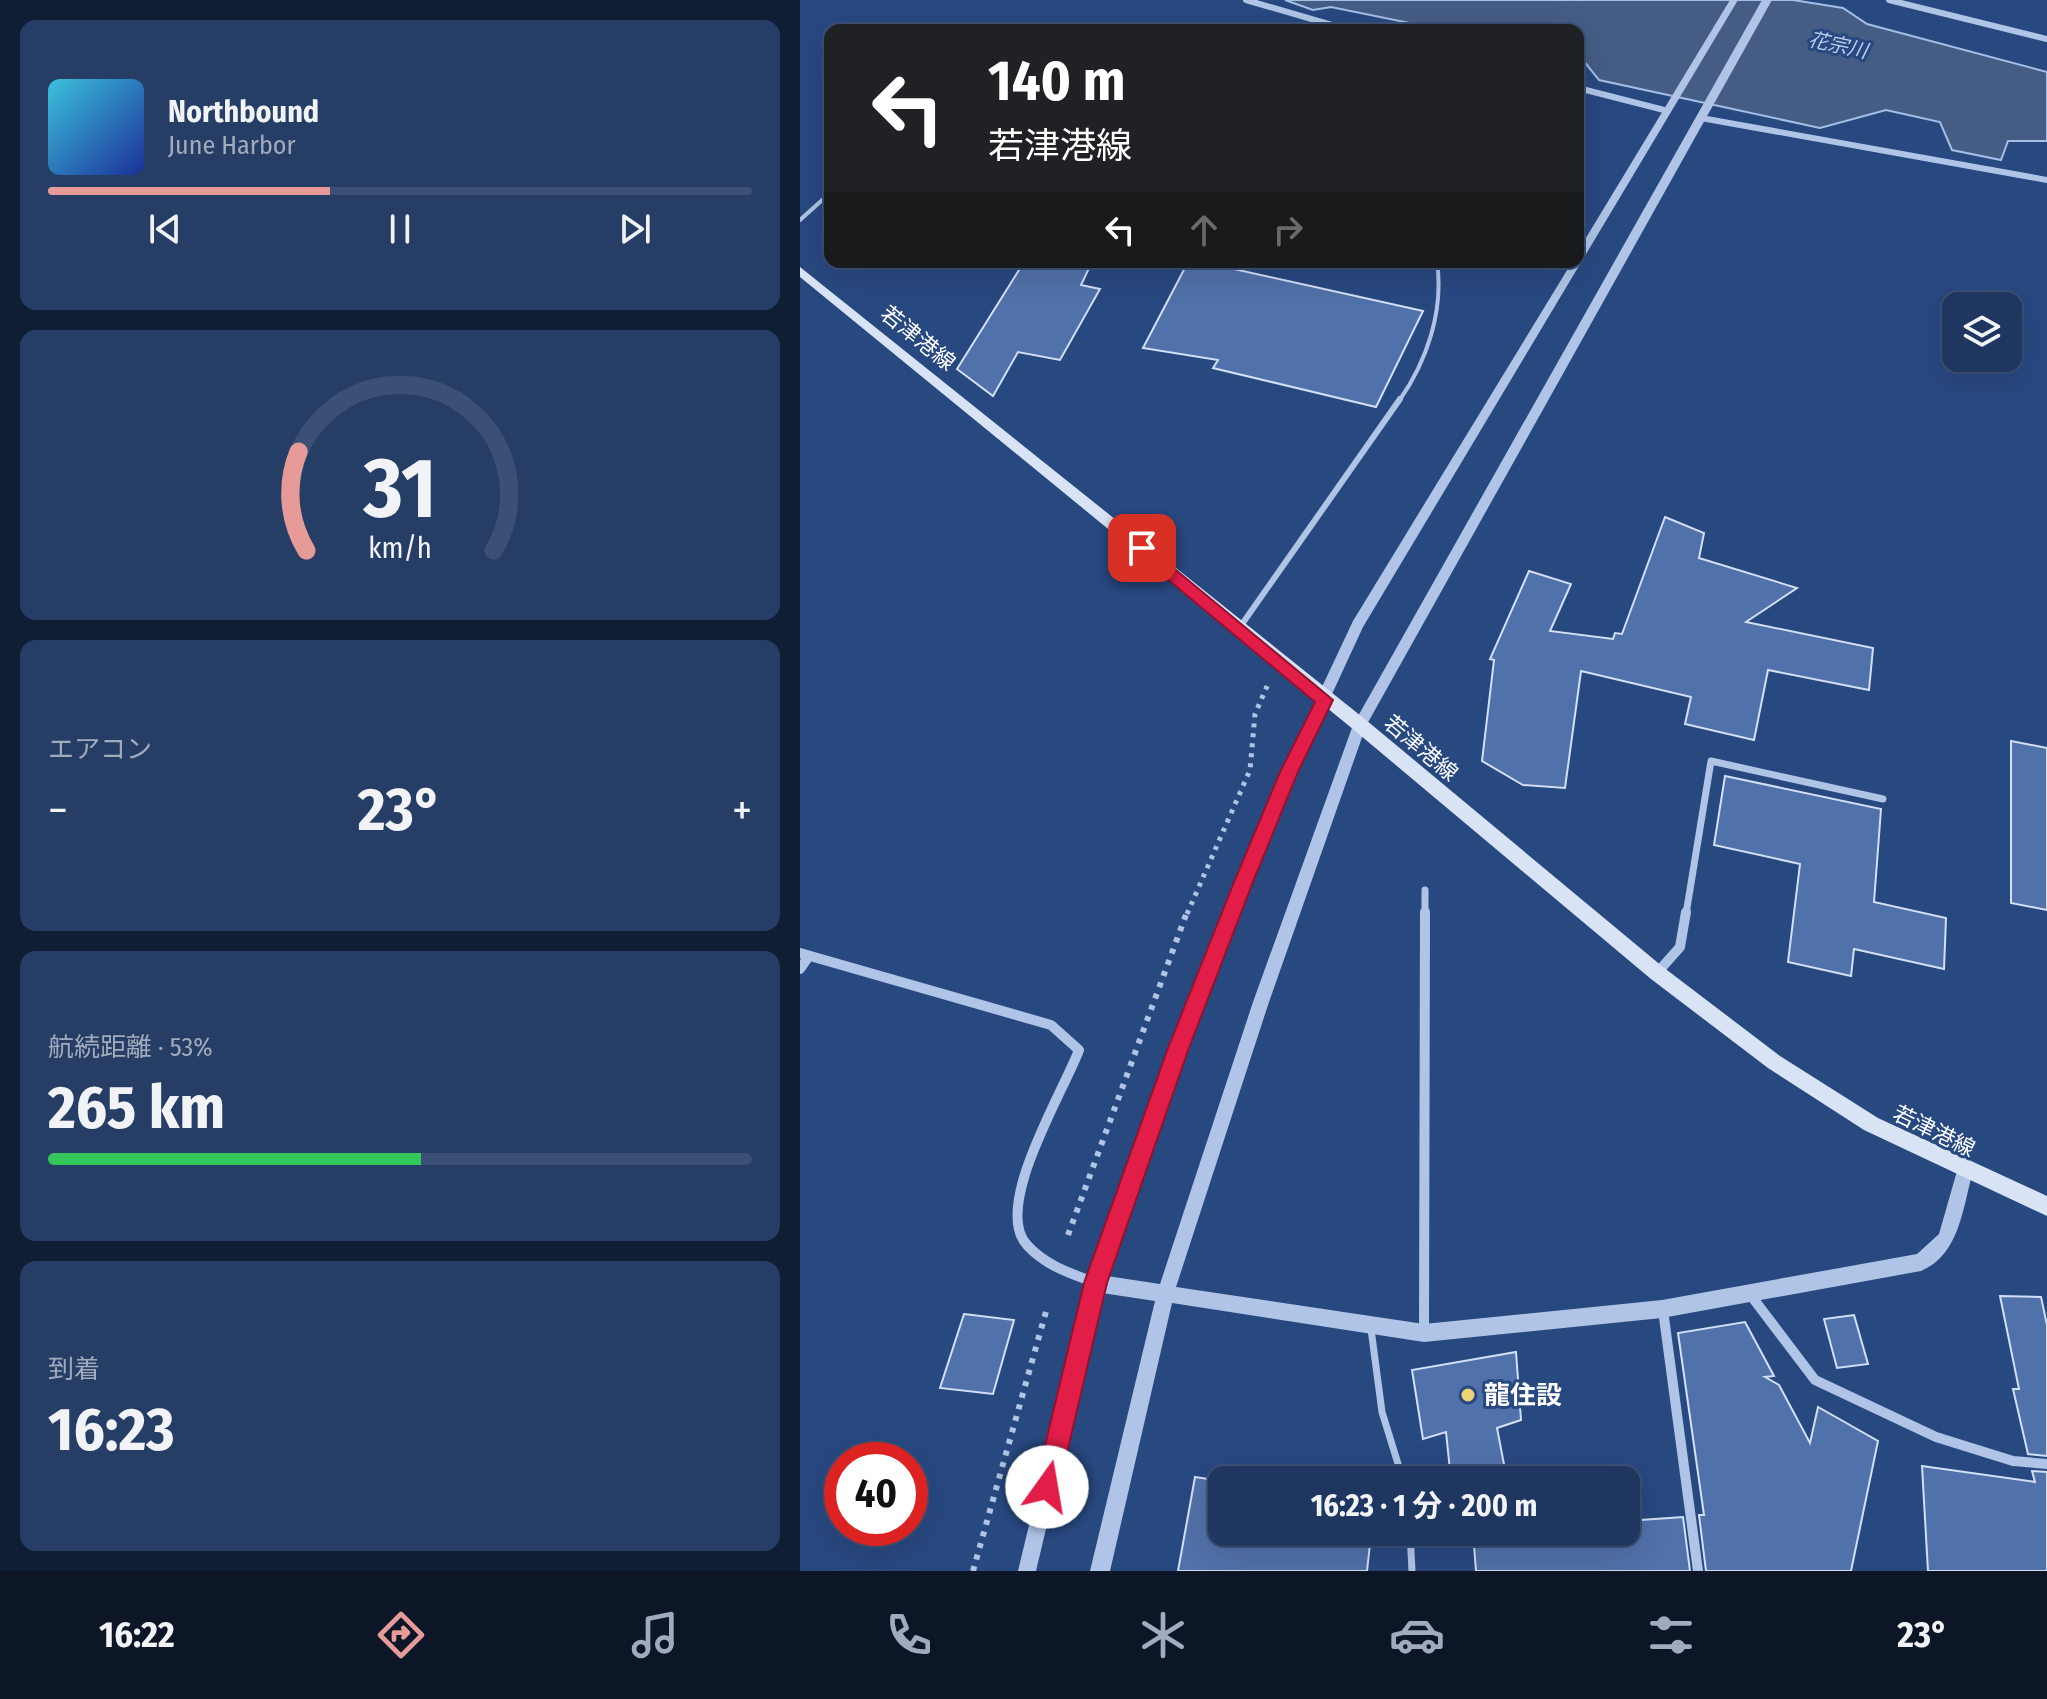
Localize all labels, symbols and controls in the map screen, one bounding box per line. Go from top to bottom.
water label: 花宗川 [1806,27,1872,63]
text: 140 m [988,48,1125,115]
icon: left [856,56,960,160]
text: Northbound [168,94,319,130]
text: 若津港線 [988,124,1132,168]
text: June Harbor [168,130,296,161]
icon: previous [143,207,187,251]
icon: pause [378,207,422,251]
icon: next [613,207,657,251]
icon: left [1098,208,1142,252]
icon: ahead [1182,208,1226,252]
icon: right [1266,208,1310,252]
map controls [1942,292,2022,372]
button: layers [1942,292,2022,372]
street label: 若津港線 [875,300,961,376]
text: 31 [363,439,436,539]
pin [1108,514,1176,582]
icon: arrive [1120,526,1164,570]
text: km/h [368,531,432,566]
street label: 若津港線 [1379,709,1463,787]
text: エアコン [48,734,152,765]
text: 23° [358,774,442,846]
text: − [48,784,68,837]
text: + [732,784,752,837]
text: 航続距離 · 53% [48,1032,213,1063]
text: 265 km [48,1072,225,1144]
street label: 若津港線 [1889,1100,1979,1162]
text: 到着 [48,1354,100,1385]
place label: 龍住設 [1484,1380,1562,1411]
marker: 龍住設 [1459,1386,1477,1404]
text: 16:23 [48,1394,175,1466]
speed limit sign: 40 [824,1442,928,1546]
position arrow [1005,1445,1089,1529]
text: 16:23 · 1 分 · 200 m [1311,1488,1537,1524]
icon: directions [373,1607,429,1663]
icon: music [627,1607,683,1663]
icon: phone [881,1607,937,1663]
icon: climate [1135,1607,1191,1663]
icon: car [1389,1607,1445,1663]
icon: filters [1643,1607,1699,1663]
text: 16:22 [99,1613,175,1657]
text: 23° [1897,1613,1948,1657]

